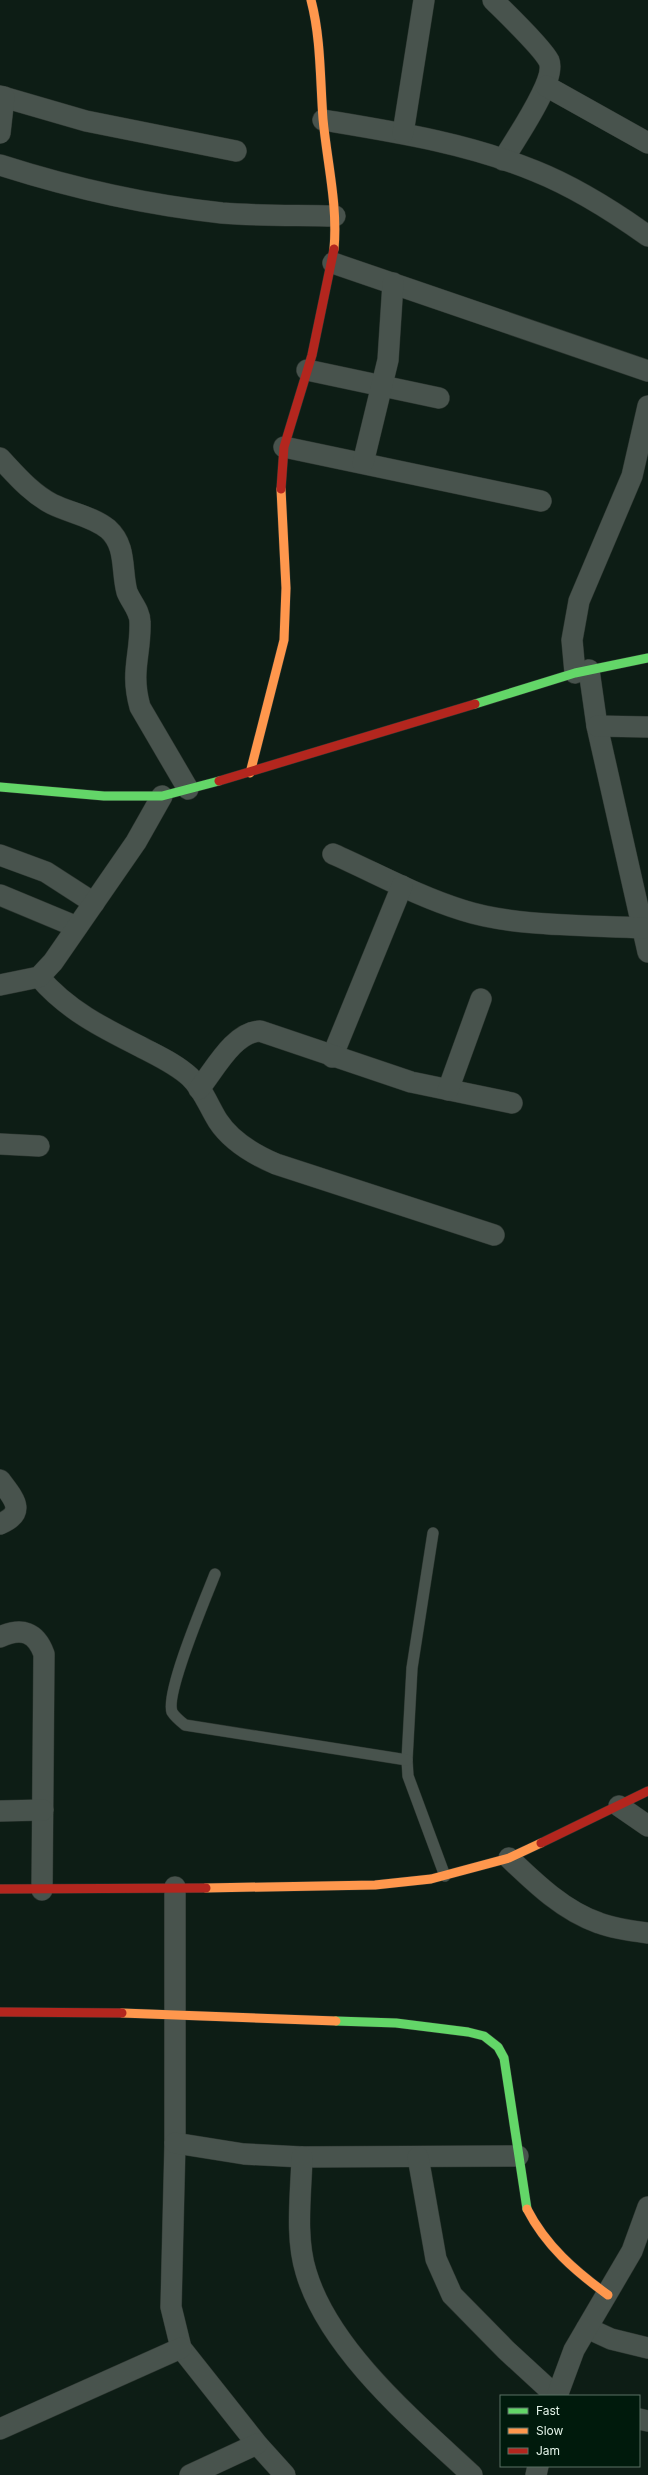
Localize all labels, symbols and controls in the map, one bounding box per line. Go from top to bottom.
legend [500,2395,640,2467]
text: Fast [536,2403,560,2418]
text: Slow [536,2423,564,2438]
text: Jam [536,2443,560,2458]

